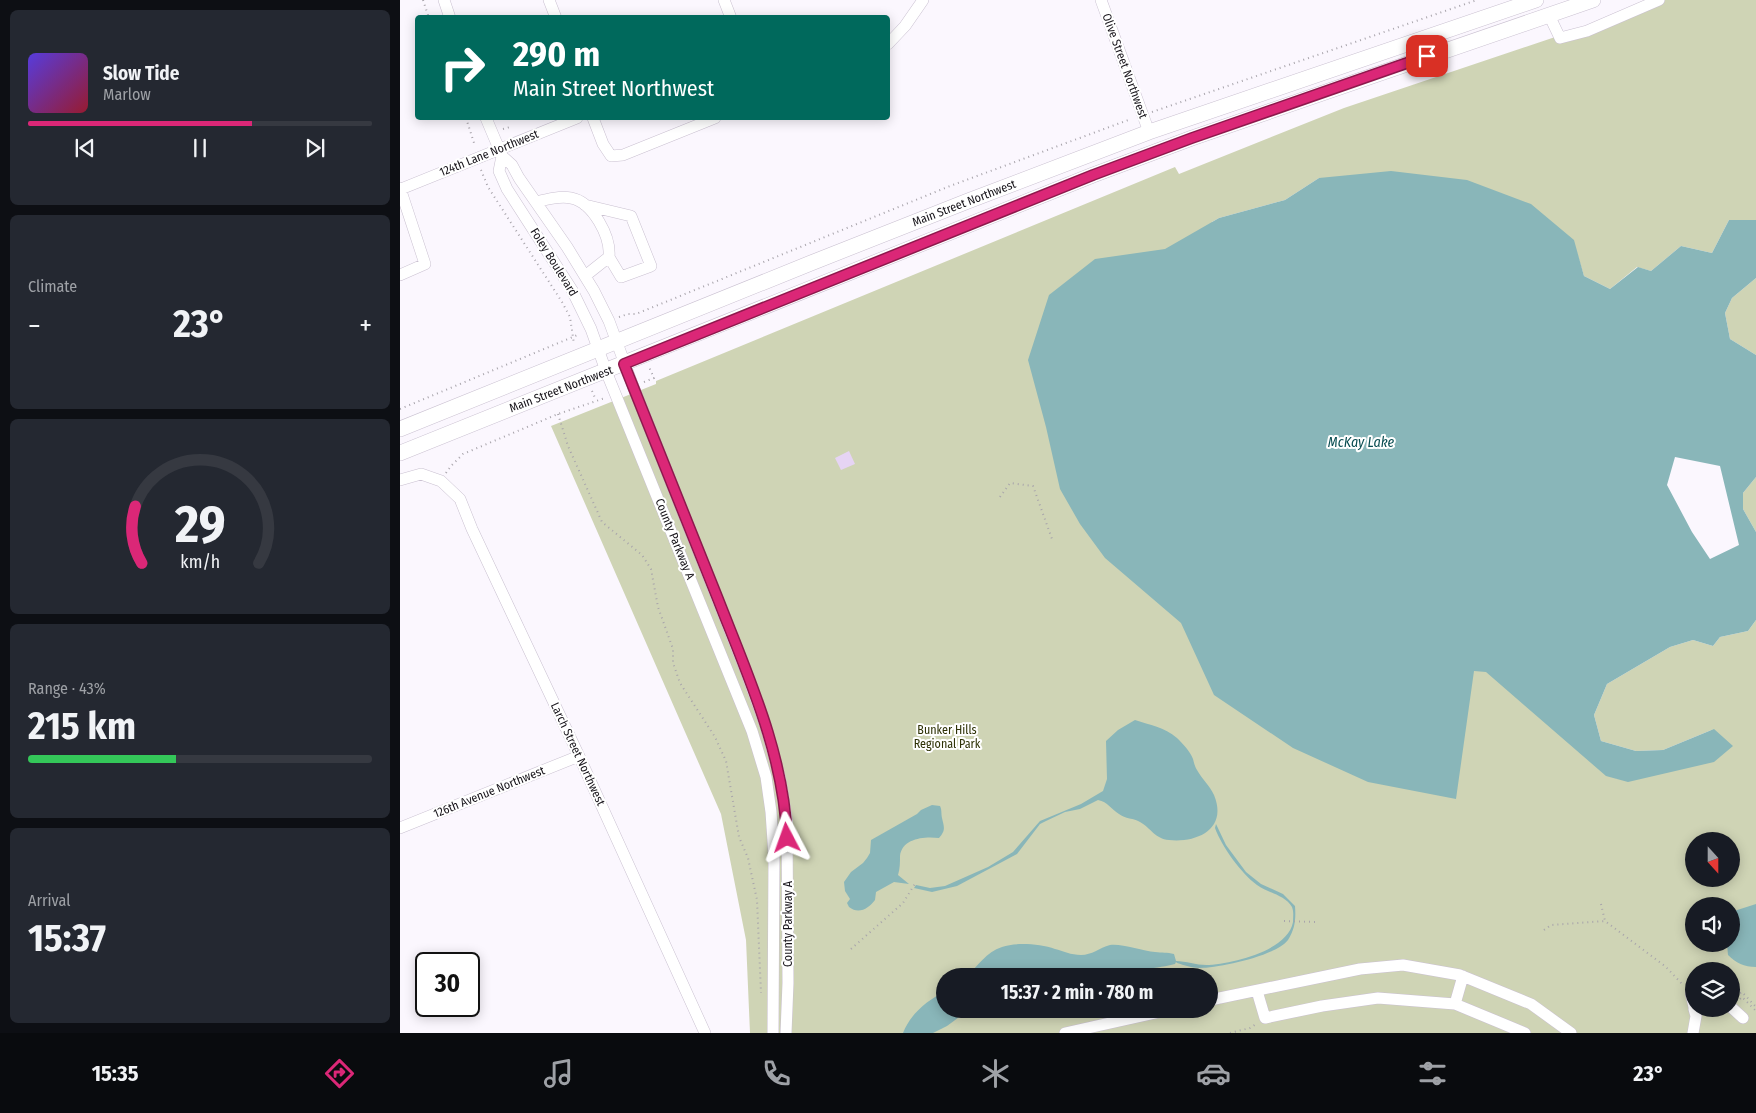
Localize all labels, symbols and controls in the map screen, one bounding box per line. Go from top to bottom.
street label: Olive Street Northwest [1099,11,1151,121]
text: 290 m [513,33,600,75]
icon: right [430,35,495,100]
pin [1406,35,1448,77]
icon: arrive [1413,42,1441,70]
text: Slow Tide [103,62,179,85]
text: Main Street Northwest [513,75,714,102]
text: Marlow [103,85,151,104]
street label: 124th Lane Northwest [437,127,541,179]
icon: previous [71,134,99,162]
icon: pause [186,134,214,162]
icon: next [301,134,329,162]
street label: Main Street Northwest [910,177,1018,229]
street label: Foley Boulevard [527,225,581,299]
text: Climate [28,277,77,296]
text: 23° [173,301,227,347]
text: − [28,309,41,342]
text: + [359,309,372,342]
street label: Main Street Northwest [507,363,615,415]
water label: McKay Lake [1328,434,1395,451]
text: 29 [174,493,225,556]
street label: County Parkway A [652,496,698,582]
text: km/h [180,551,220,573]
text: Range · 43% [28,679,106,698]
street label: Larch Street Northwest [548,700,608,808]
text: 215 km [28,703,136,749]
park label: Bunker Hills Regional Park [914,723,981,751]
street label: 126th Avenue Northwest [431,763,547,821]
position arrow [760,811,812,863]
north arrow [1685,832,1740,888]
map controls [1685,832,1740,1017]
street label: County Parkway A [781,880,795,967]
text: Arrival [28,891,70,910]
button: sound [1685,897,1740,952]
text: 15:37 [28,915,106,961]
speed limit sign: 30 [415,952,480,1017]
button: layers [1685,962,1740,1017]
text: 15:37 · 2 min · 780 m [1001,981,1153,1004]
icon: directions [322,1056,357,1091]
icon: music [541,1056,576,1091]
icon: phone [759,1056,794,1091]
icon: climate [978,1056,1013,1091]
icon: car [1196,1056,1231,1091]
icon: filters [1415,1056,1450,1091]
text: 15:35 [92,1060,138,1087]
text: 23° [1633,1060,1664,1087]

